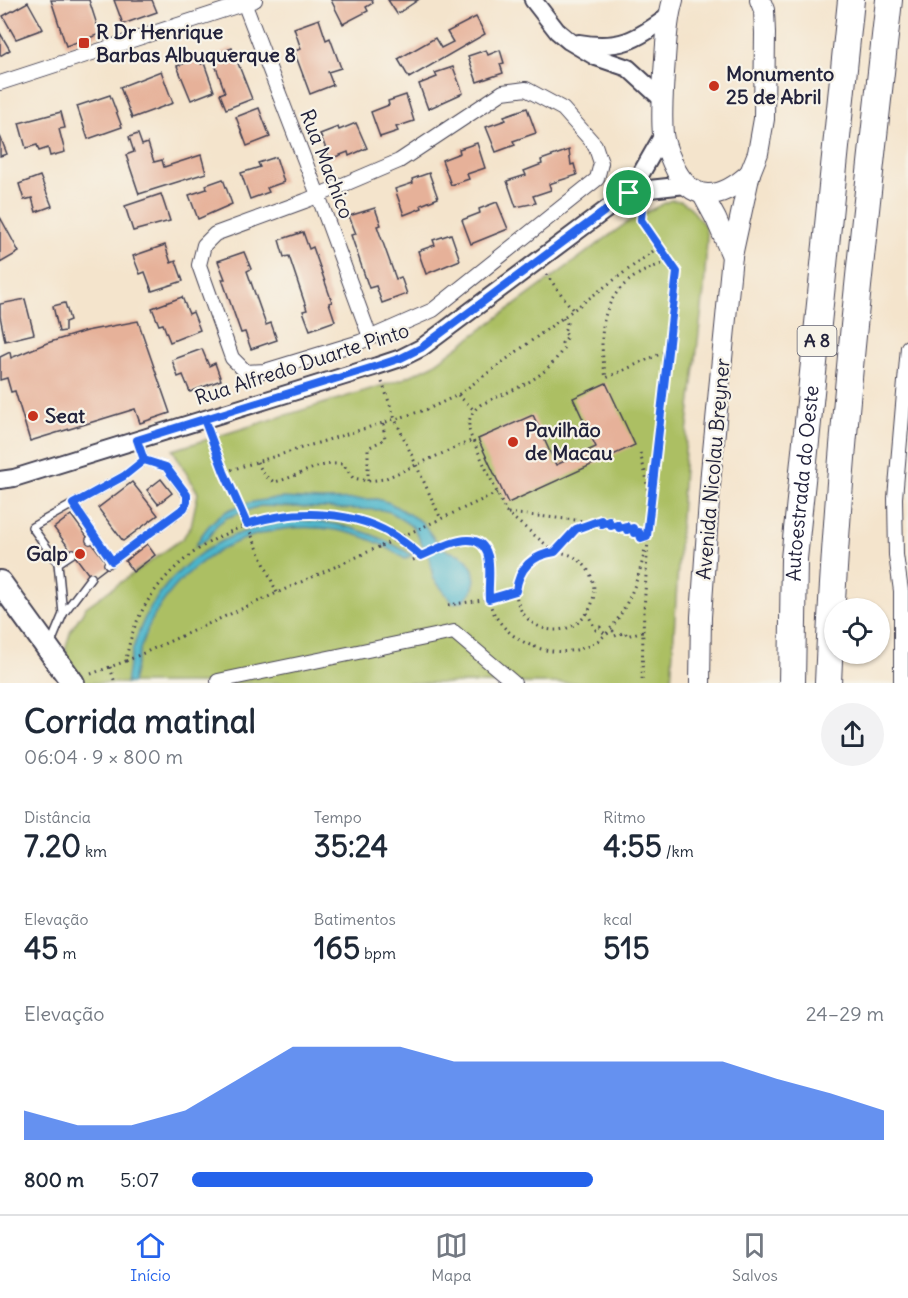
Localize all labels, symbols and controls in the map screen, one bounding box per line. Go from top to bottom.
place label: R Dr Henrique Barbas Albuquerque 8 [96,19,296,67]
marker: R Dr Henrique Barbas Albuquerque 8 [77,36,91,50]
place label: Monumento 25 de Abril [726,61,834,109]
marker: Monumento 25 de Abril [707,79,721,93]
street label: Rua Machico [295,106,360,222]
pin [603,167,654,218]
icon: arrive [612,176,645,209]
street label: Rua Alfredo Duarte Pinto [192,317,412,410]
road number: A 8 [798,326,836,356]
street label: Avenida Nicolau Breyner [690,357,735,581]
street label: Autoestrada do Oeste [781,384,824,582]
place label: Seat [45,403,85,428]
marker: Seat [26,409,40,423]
place label: Pavilhão de Macau [525,417,613,465]
marker: Pavilhão de Macau [506,435,520,449]
place label: Galp [26,541,68,566]
marker: Galp [73,547,87,561]
map controls [824,598,890,664]
button: locate [824,598,890,664]
text: Corrida matinal [24,700,256,742]
button: share [821,703,884,766]
text: 06:04 · 9 × 800 m [24,744,183,769]
text: Distância [24,807,91,827]
text: Tempo [314,807,362,827]
text: Ritmo [603,807,646,827]
text: 7.20 [24,827,81,865]
text: 35:24 [314,827,388,865]
text: 4:55 [603,827,662,865]
text: km [81,841,107,861]
text: /km [662,841,694,861]
text: Elevação [24,909,88,929]
text: Batimentos [314,909,396,929]
text: kcal [603,909,632,929]
text: 45 [24,929,59,967]
text: 165 [314,929,360,967]
text: 515 [603,929,650,967]
text: m [59,943,76,963]
text: bpm [360,943,396,963]
text: Elevação [24,1001,105,1026]
text: 24–29 m [806,1001,884,1026]
text: 800 m [24,1167,84,1192]
text: 5:07 [120,1167,159,1192]
tab: Início [130,1229,171,1285]
tab: Mapa [431,1229,472,1285]
tab: Salvos [732,1229,778,1285]

